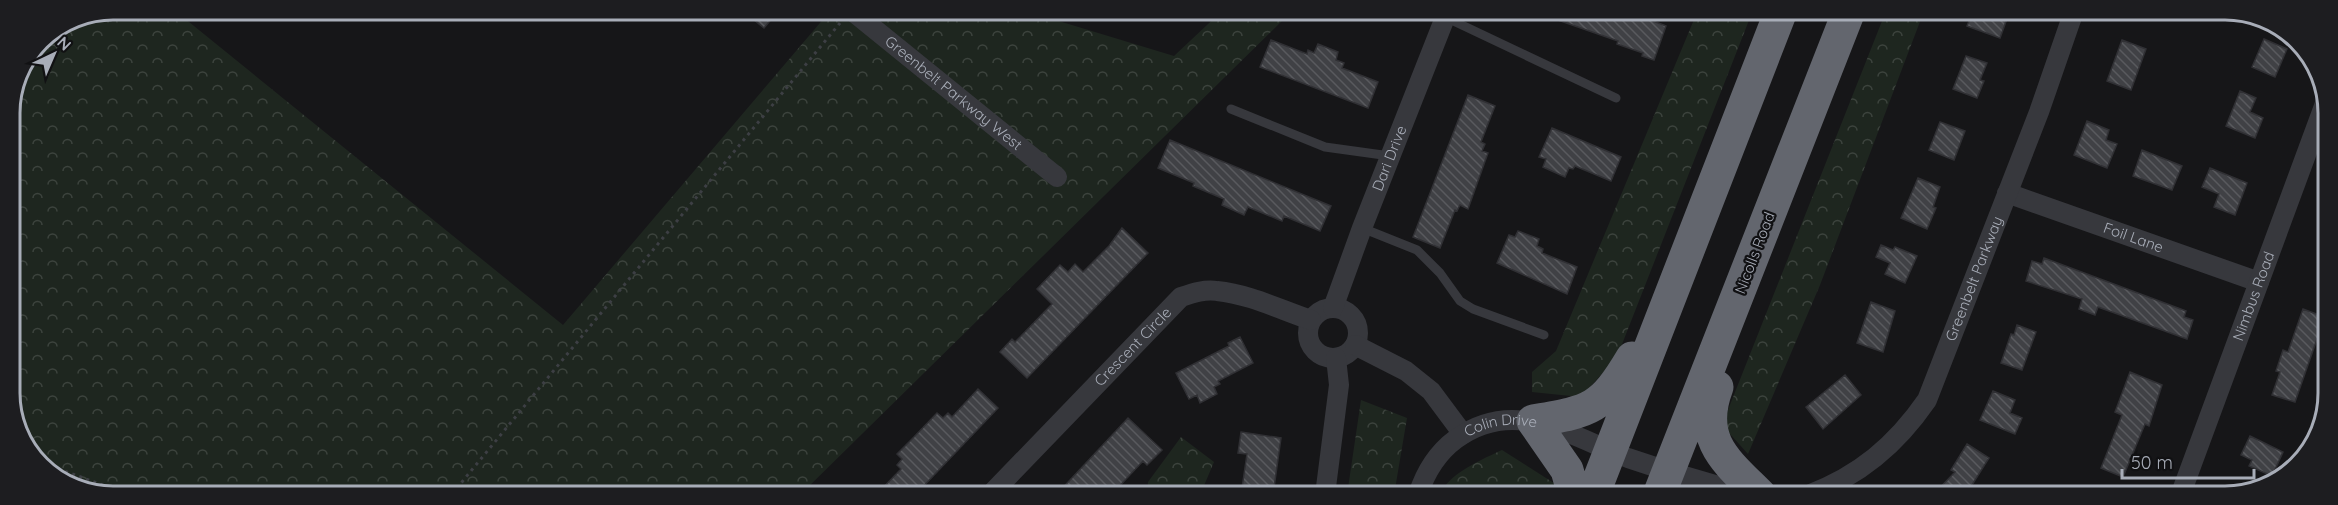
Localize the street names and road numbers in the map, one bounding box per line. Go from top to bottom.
street label: Greenbelt Parkway West [881,31,1026,154]
street label: Dari Drive [1367,122,1411,194]
street label: Nicolls Road [1730,209,1779,296]
street label: Greenbelt Parkway [1941,213,2007,344]
street label: Foil Lane [2101,218,2166,256]
street label: Nimbus Road [2228,249,2279,343]
street label: Crescent Circle [1090,303,1175,390]
street label: Colin Drive [1461,410,1539,441]

